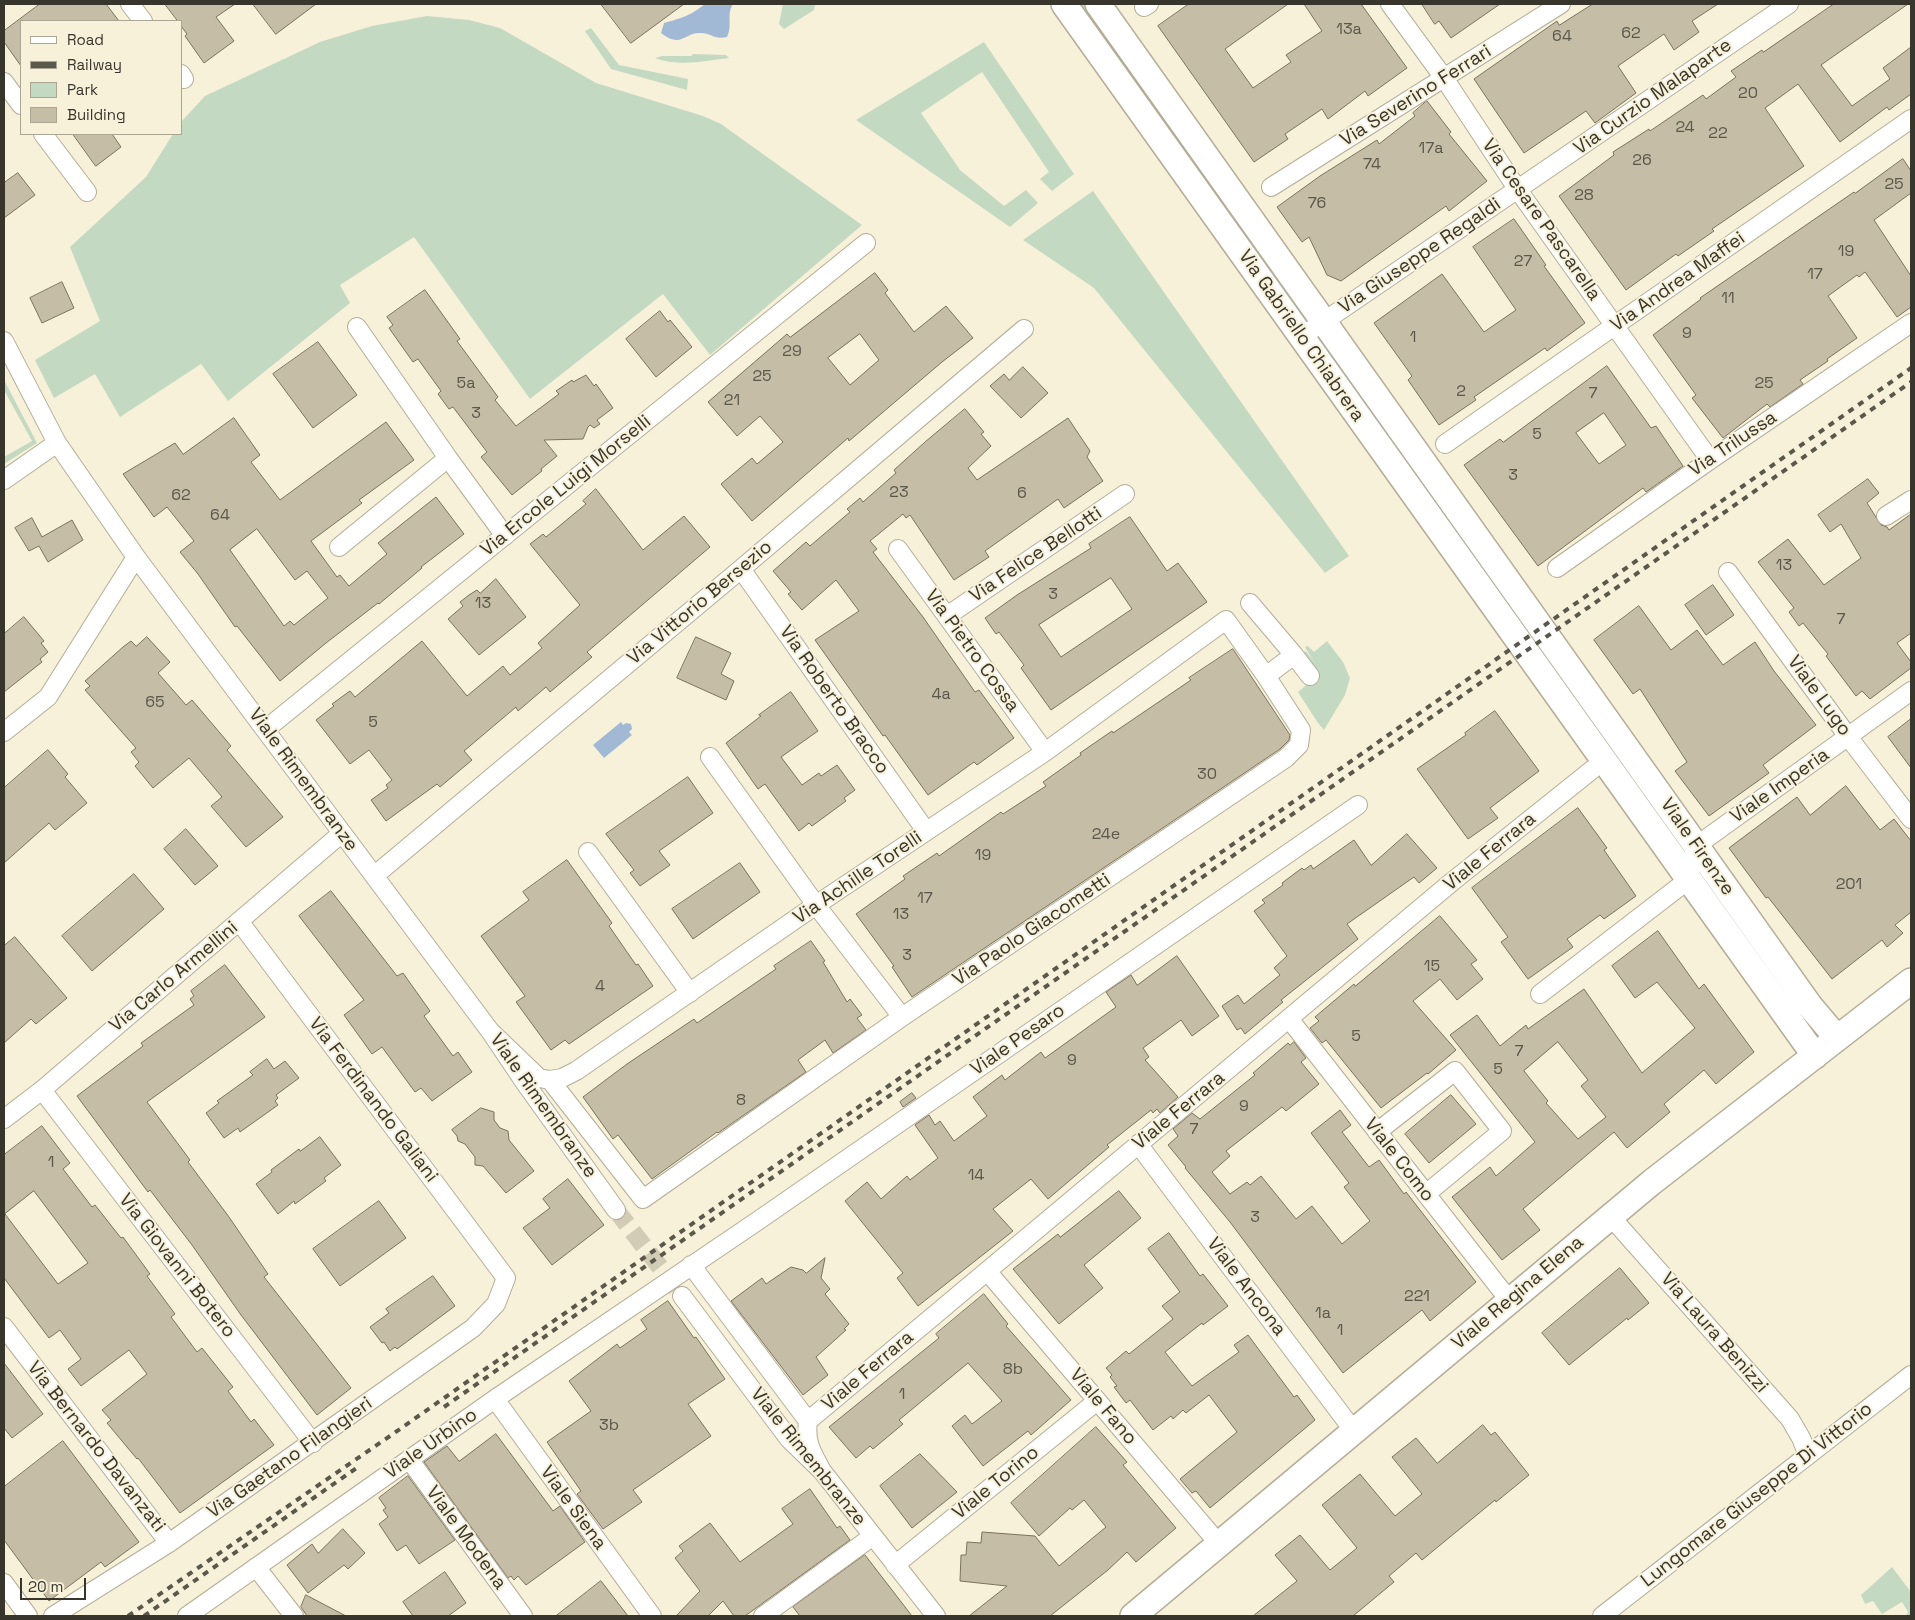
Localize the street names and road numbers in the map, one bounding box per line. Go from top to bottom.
street label: Via Curzio Malaparte [1570,34,1736,160]
street label: Via Severino Ferrari [1336,40,1496,152]
street label: Via Cesare Pascarella [1477,135,1605,305]
street label: Via Giuseppe Regaldi [1335,193,1505,319]
street label: Via Andrea Maffei [1606,227,1750,337]
street label: Via Gabriello Chiabrera [1233,246,1369,426]
street label: Via Trilussa [1685,406,1781,482]
street label: Via Ercole Luigi Morselli [476,410,656,562]
street label: Via Felice Bellotti [965,502,1107,608]
street label: Via Vittorio Bersezio [623,536,777,670]
street label: Via Pietro Cossa [920,585,1024,717]
street label: Via Roberto Bracco [774,621,894,779]
street label: Viale Lugo [1782,651,1856,741]
street label: Viale Rimembranze [243,704,363,856]
street label: Viale Imperia [1726,744,1834,828]
street label: Viale Firenze [1655,794,1739,900]
street label: Viale Ferrara [1439,808,1541,896]
street label: Via Achille Torelli [789,827,927,929]
street label: Via Paolo Giacometti [949,869,1115,991]
street label: Via Carlo Armellini [105,917,243,1037]
street label: Viale Pesaro [966,999,1070,1081]
street label: Via Ferdinando Galiani [304,1013,442,1187]
street label: Viale Rimembranze [485,1029,601,1183]
street label: Viale Ferrara [1128,1067,1230,1155]
street label: Viale Como [1359,1114,1439,1206]
street label: Via Giovanni Botero [114,1189,240,1343]
street label: Viale Regina Elena [1448,1231,1588,1355]
street label: Viale Ancona [1202,1233,1290,1341]
street label: Via Laura Benizzi [1655,1268,1773,1398]
street label: Viale Ferrara [818,1326,918,1416]
street label: Via Bernardo Davanzati [22,1357,170,1537]
street label: Viale Fano [1065,1364,1141,1450]
street label: Viale Rimembranze [745,1383,871,1531]
street label: Via Gaetano Filangieri [203,1392,377,1524]
street label: Lungomare Giuseppe Di Vittorio [1637,1398,1877,1592]
street label: Viale Urbino [380,1404,482,1484]
street label: Viale Torino [948,1441,1044,1525]
street label: Viale Siena [535,1462,611,1554]
street label: Viale Modena [421,1482,511,1594]

